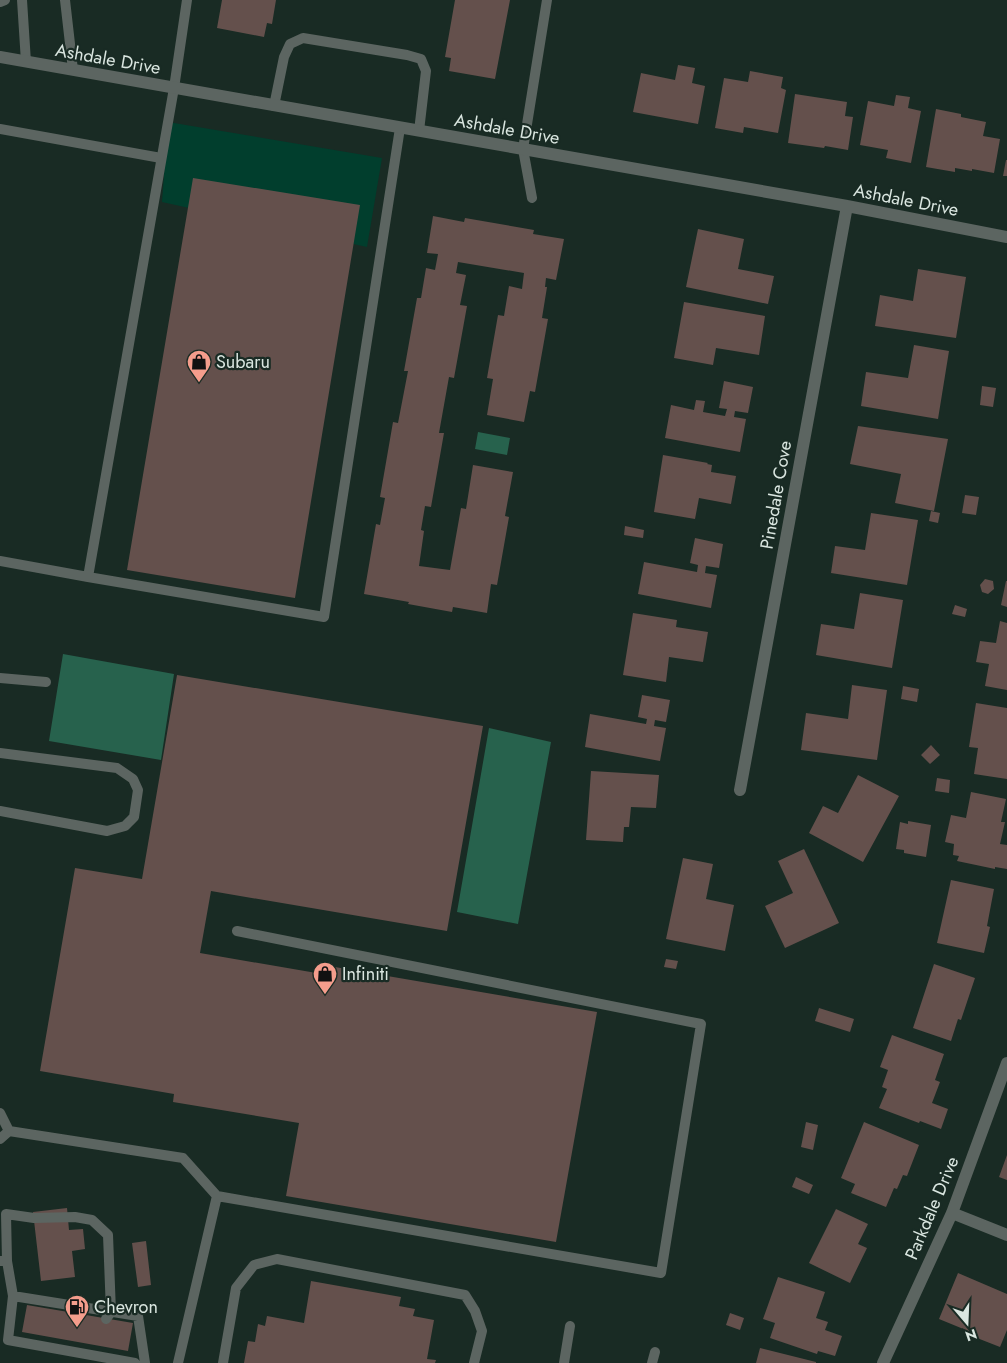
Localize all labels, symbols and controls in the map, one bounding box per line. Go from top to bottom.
street label: Ashdale Drive [53,37,163,81]
street label: Ashdale Drive [452,107,562,151]
street label: Ashdale Drive [851,177,961,223]
shop icon: Subaru [186,349,212,383]
place label: Subaru [216,349,270,375]
street label: Pinedale Cove [754,439,798,551]
shop icon: Infiniti [312,961,338,995]
place label: Infiniti [342,961,389,987]
street label: Parkdale Drive [899,1152,965,1264]
fuel station icon: Chevron [64,1294,90,1328]
place label: Chevron [94,1294,158,1320]
north arrow [942,1298,992,1348]
text: N [963,1324,980,1347]

